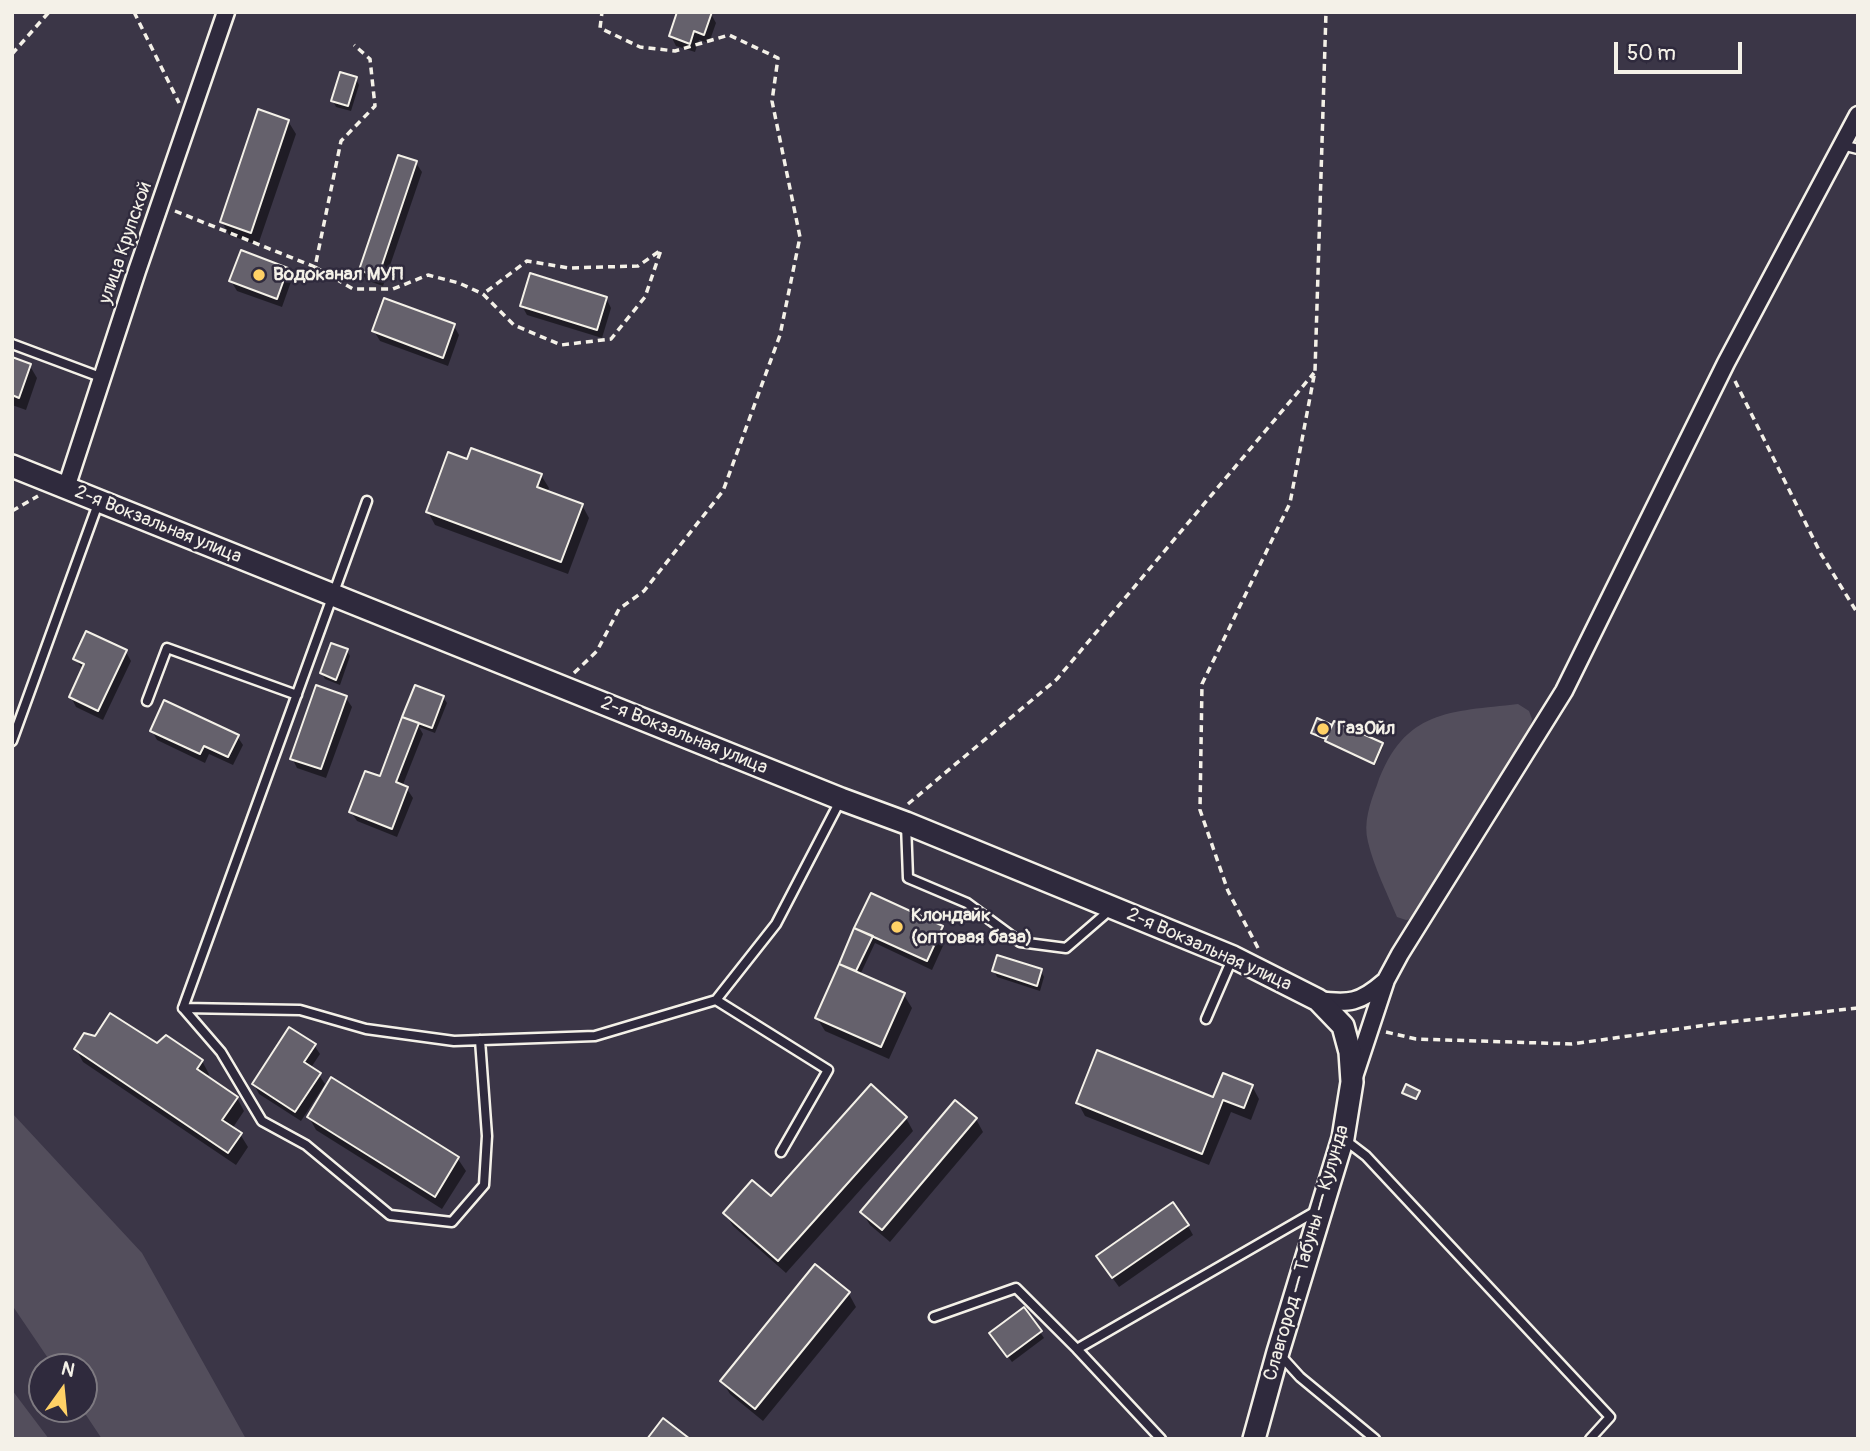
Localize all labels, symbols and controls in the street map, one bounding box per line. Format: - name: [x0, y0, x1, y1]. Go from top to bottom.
- scale bar: [1618, 28, 1746, 72]
- text: 50 m: [1627, 40, 1676, 67]
- street label: улица Крупской: [94, 179, 158, 307]
- place label: Водоканал МУП: [273, 264, 403, 286]
- marker: Водоканал МУП: [251, 267, 267, 283]
- street label: 2-я Вокзальная улица: [71, 481, 245, 569]
- street label: 2-я Вокзальная улица: [597, 692, 771, 780]
- place label: ГазОйл: [1337, 718, 1395, 740]
- marker: ГазОйл: [1315, 721, 1331, 737]
- street label: 2-я Вокзальная улица: [1123, 903, 1295, 997]
- place label: Клондайк (оптовая база): [911, 905, 1032, 949]
- marker: Клондайк (оптовая база): [889, 919, 905, 935]
- street label: Славгород — Табуны — Кулунда: [1260, 1122, 1354, 1384]
- north arrow: [28, 1353, 98, 1423]
- text: N: [59, 1356, 77, 1383]

